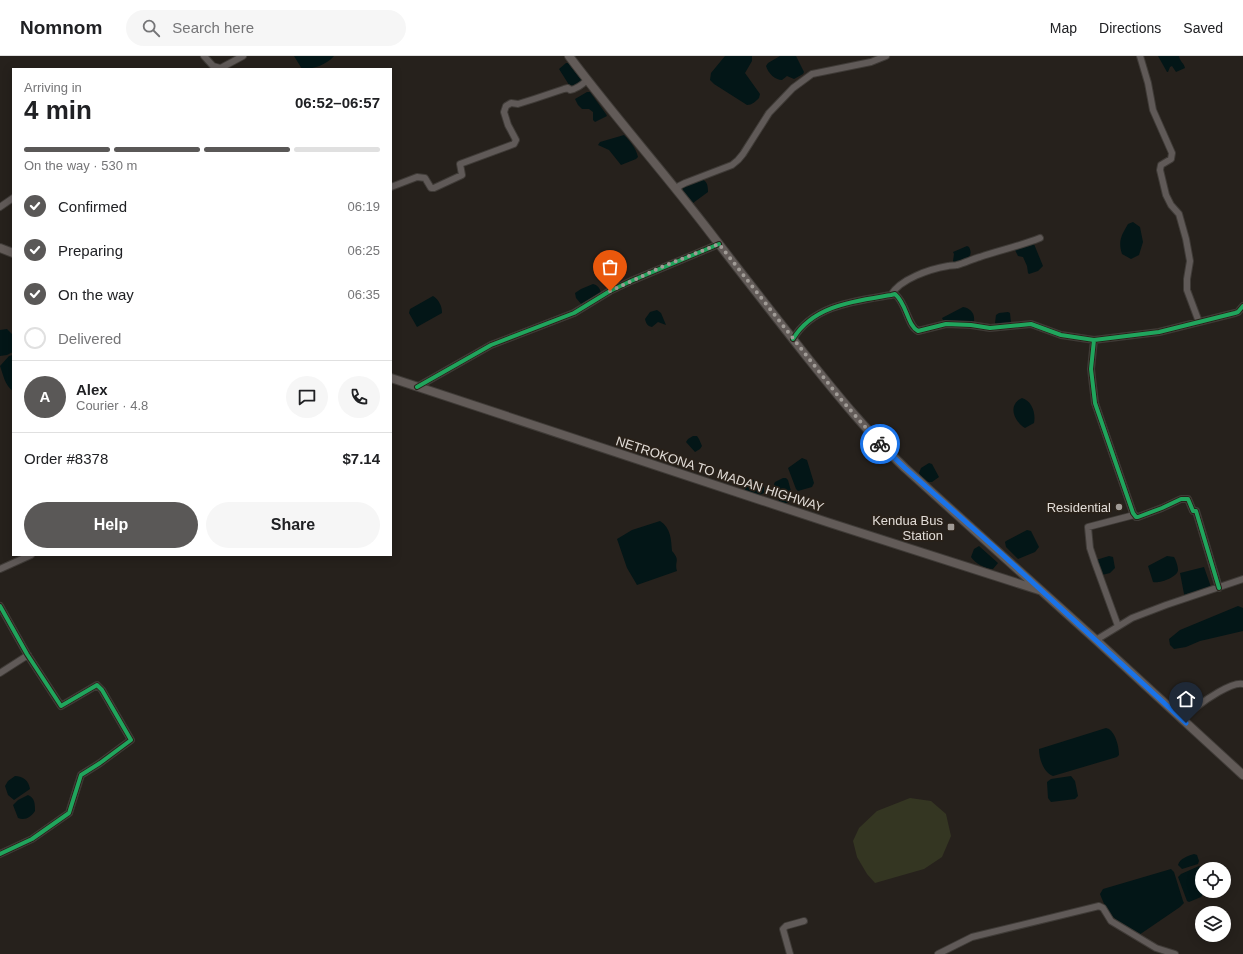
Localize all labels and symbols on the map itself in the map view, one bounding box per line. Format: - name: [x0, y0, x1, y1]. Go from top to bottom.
- pin: [593, 250, 627, 291]
- courier: [860, 424, 900, 464]
- street label: NETROKONA TO MADAN HIGHWAY: [614, 433, 826, 515]
- place label: Residential: [1047, 500, 1111, 515]
- marker: Residential: [1114, 502, 1124, 512]
- place label: Kendua Bus Station: [872, 513, 943, 543]
- marker: Kendua Bus Station: [946, 522, 956, 532]
- pin: [1169, 682, 1203, 723]

